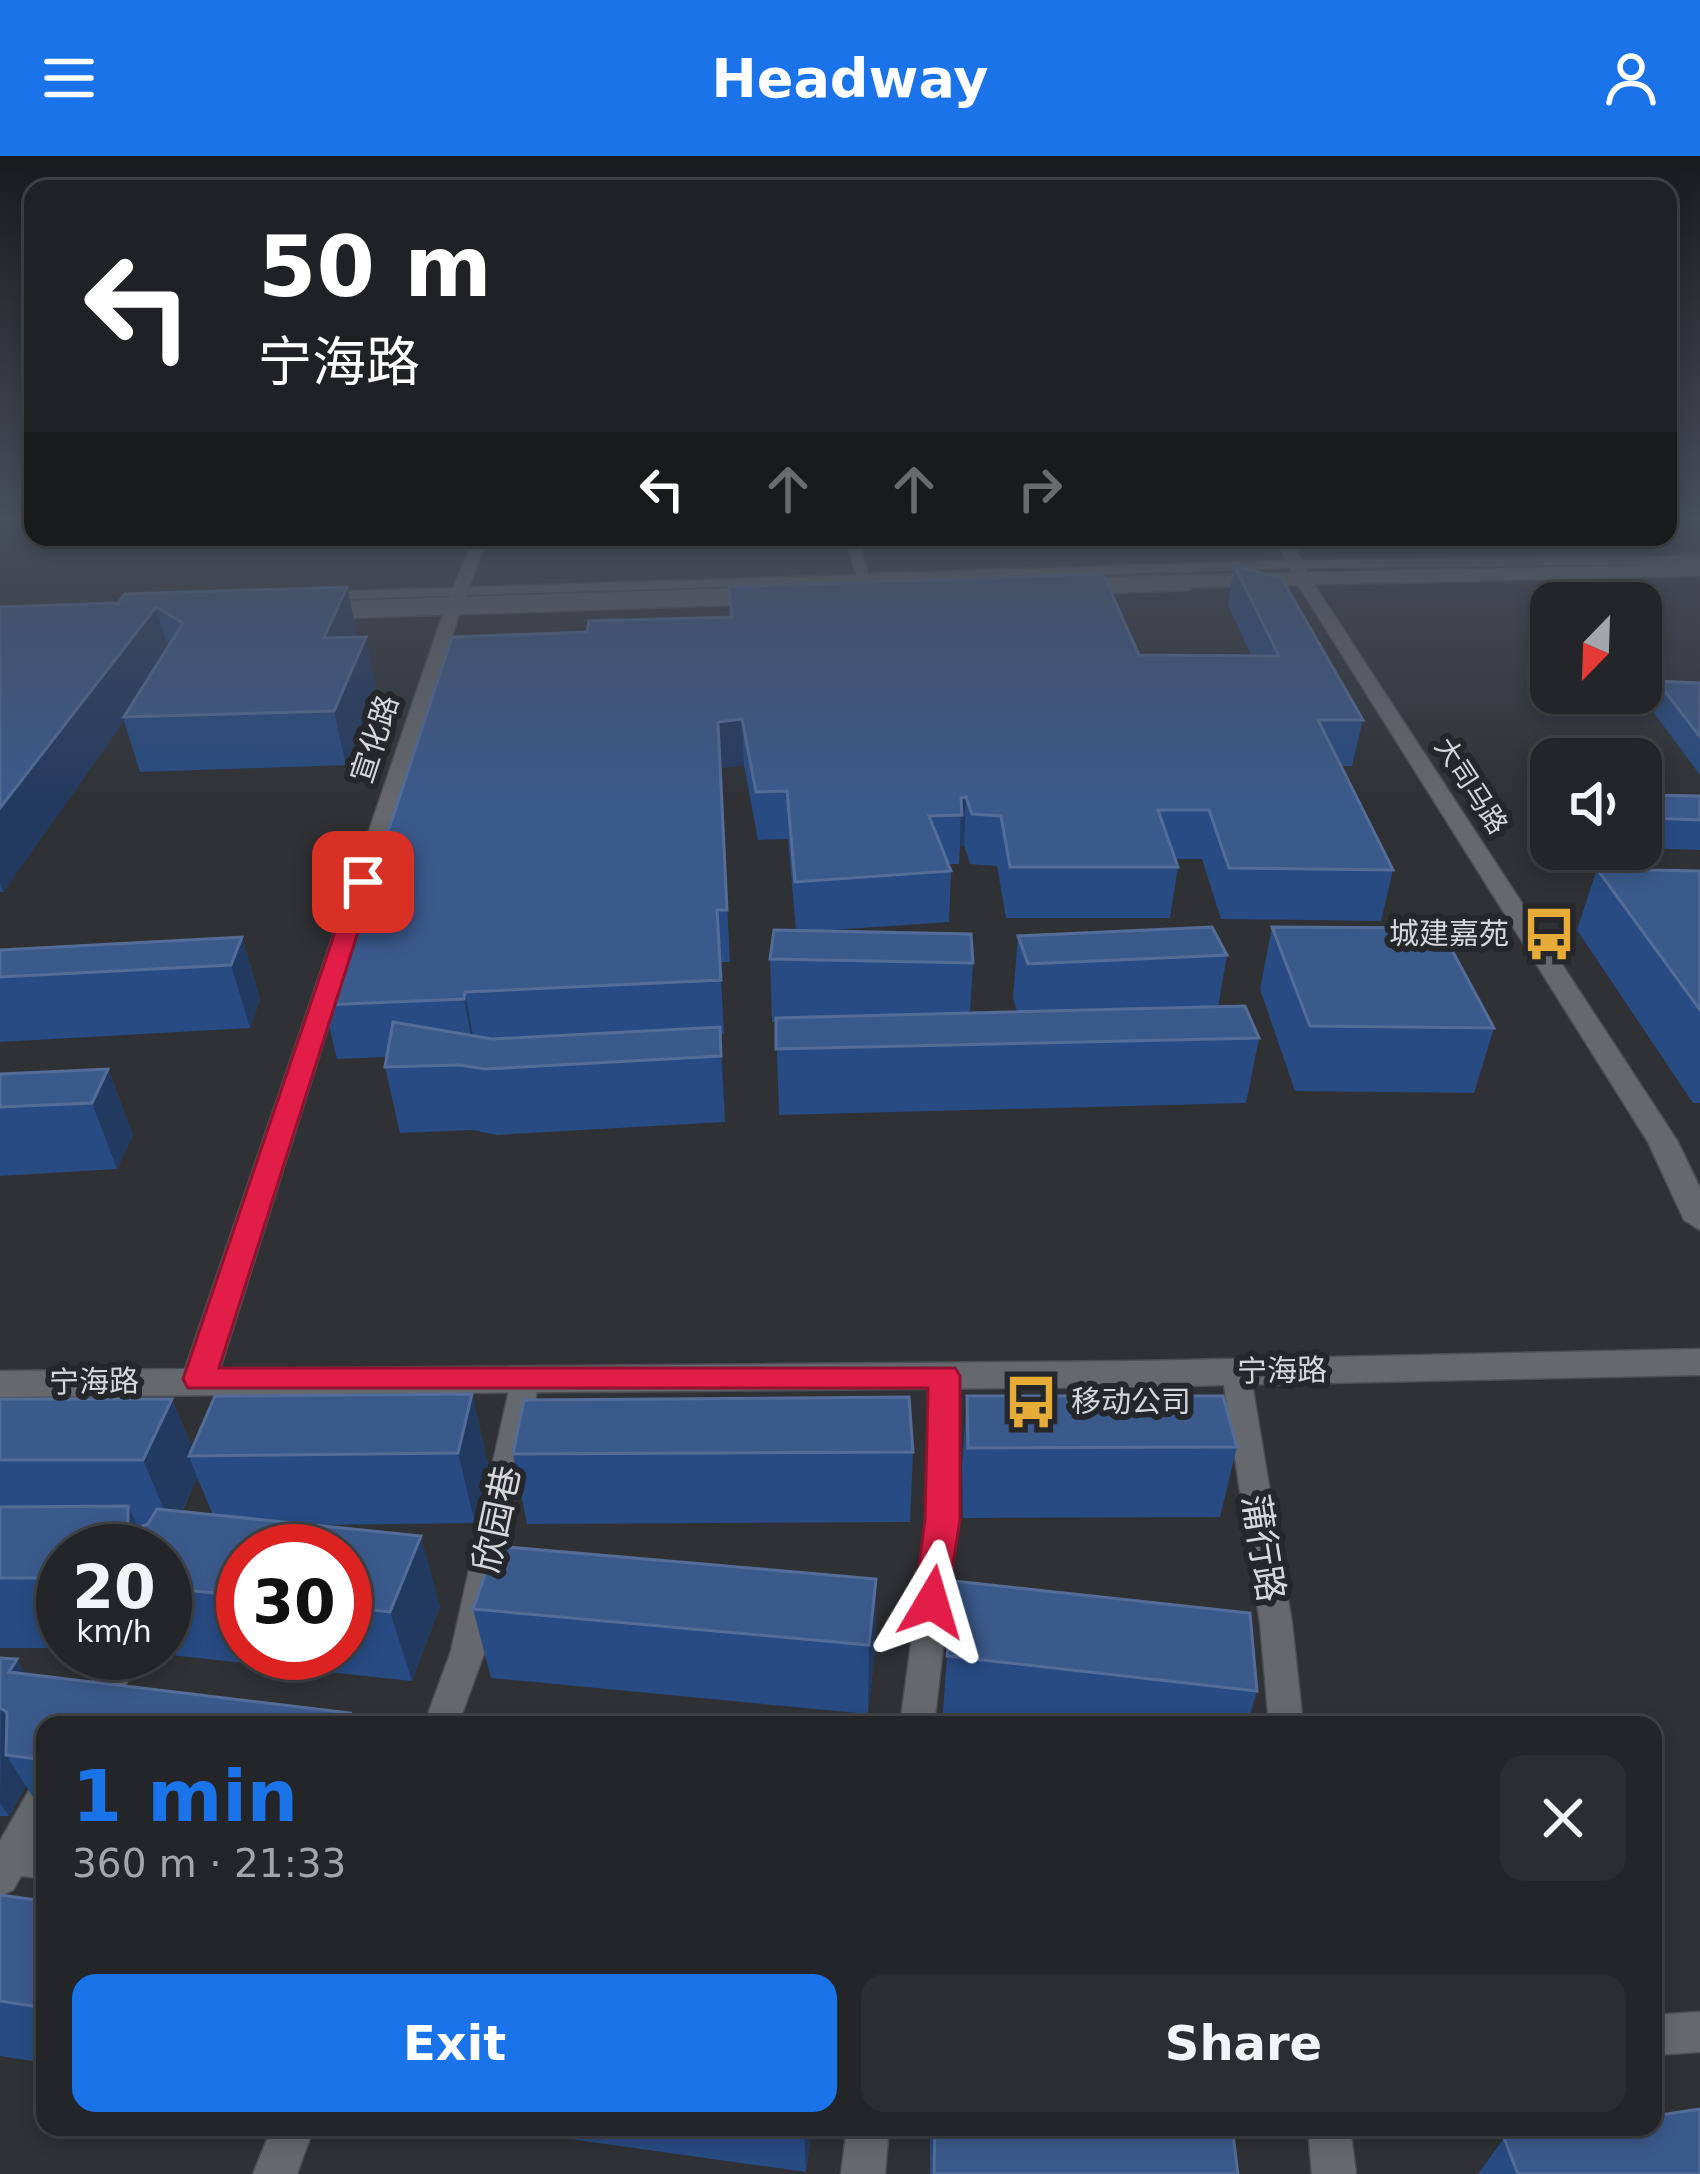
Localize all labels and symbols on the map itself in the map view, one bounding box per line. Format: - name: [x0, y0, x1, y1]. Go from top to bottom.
- north arrow: [1530, 582, 1662, 714]
- street label: 宣化路: [344, 691, 405, 787]
- street label: 大司马路: [1429, 732, 1514, 839]
- pin: [312, 831, 414, 933]
- bus stop icon: 城建嘉苑: [1520, 905, 1578, 963]
- place label: 城建嘉苑: [1389, 916, 1509, 951]
- street label: 宁海路: [1237, 1352, 1327, 1389]
- street label: 宁海路: [49, 1363, 139, 1400]
- bus stop icon: 移动公司: [1002, 1373, 1060, 1431]
- place label: 移动公司: [1071, 1384, 1191, 1419]
- street label: 欣园巷: [465, 1462, 528, 1576]
- street label: 蒲行路: [1235, 1492, 1292, 1605]
- speed limit sign: 30: [216, 1524, 372, 1680]
- position arrow: [869, 1539, 995, 1665]

